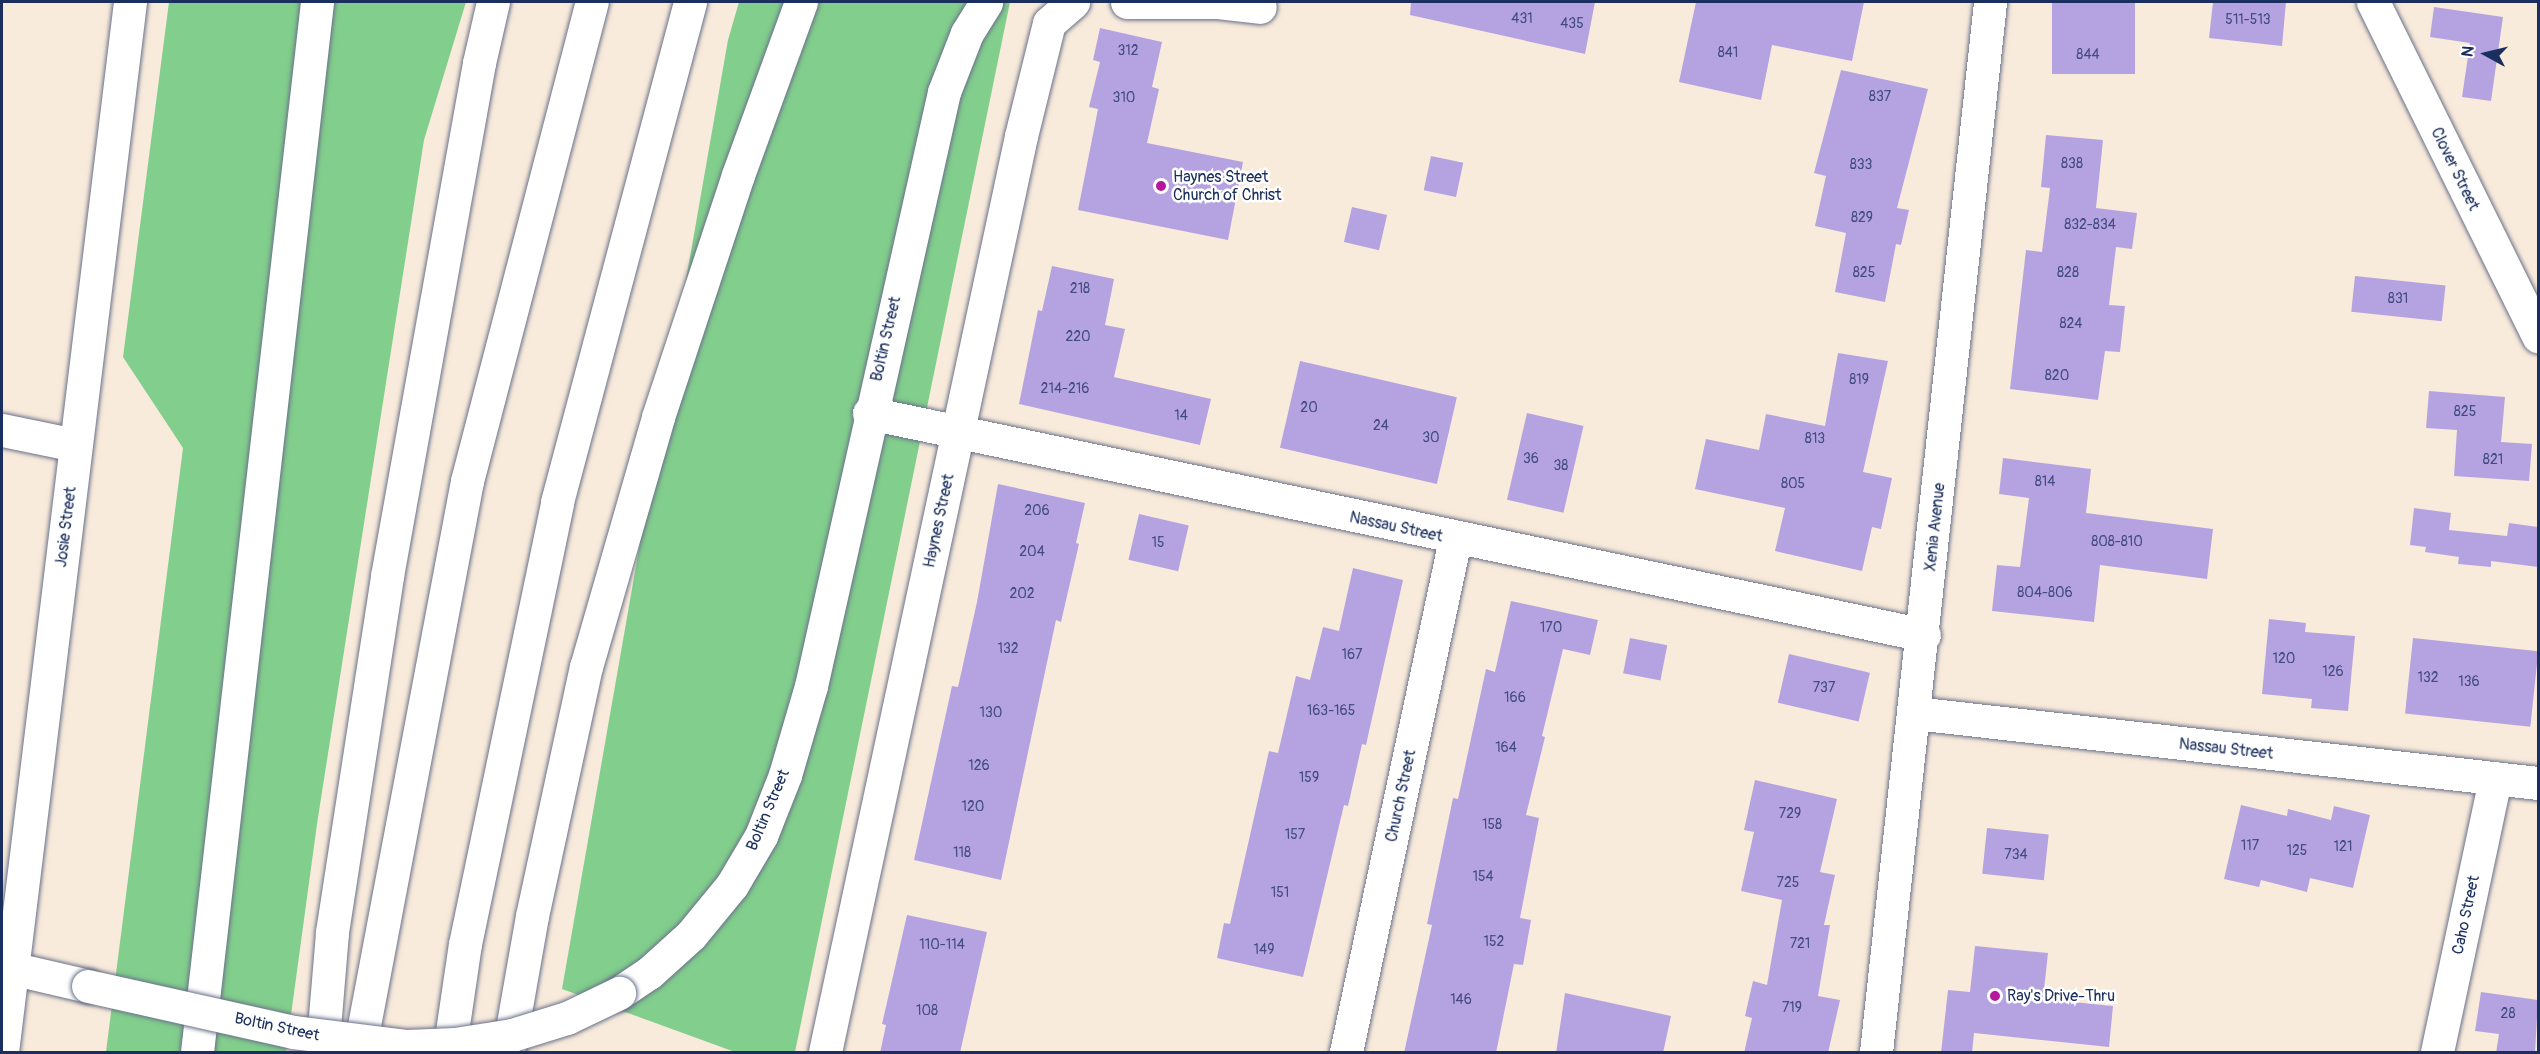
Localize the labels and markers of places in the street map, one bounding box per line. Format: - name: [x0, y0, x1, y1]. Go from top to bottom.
- place label: Haynes Street Church of Christ: [1173, 167, 1281, 205]
- marker: Haynes Street Church of Christ: [1154, 179, 1168, 193]
- place label: Ray's Drive-Thru: [2007, 986, 2115, 1006]
- marker: Ray's Drive-Thru: [1988, 989, 2002, 1003]

